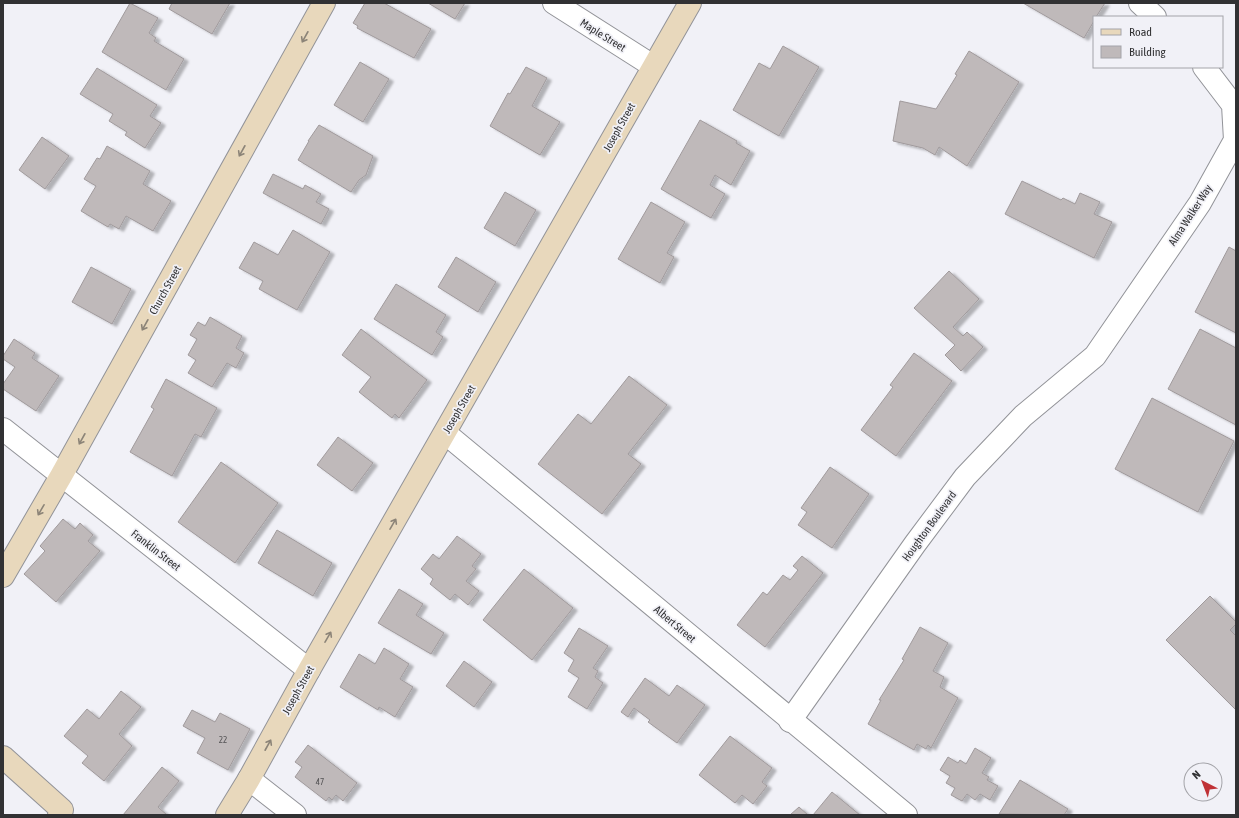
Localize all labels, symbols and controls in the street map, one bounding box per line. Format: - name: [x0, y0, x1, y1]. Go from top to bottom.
- street label: Maple Street: [578, 16, 628, 54]
- legend: [1093, 16, 1223, 68]
- text: Road: [1129, 25, 1152, 39]
- one-way arrow: [301, 31, 309, 43]
- text: Building: [1129, 45, 1167, 59]
- street label: Joseph Street: [601, 101, 637, 153]
- one-way arrow: [238, 145, 245, 157]
- street label: Alma Walker Way: [1166, 182, 1214, 248]
- street label: Church Street: [147, 264, 183, 316]
- one-way arrow: [140, 319, 148, 331]
- street label: Joseph Street: [440, 383, 478, 435]
- one-way arrow: [77, 433, 85, 445]
- street label: Houghton Boulevard: [900, 489, 958, 563]
- one-way arrow: [37, 504, 45, 516]
- one-way arrow: [389, 518, 397, 530]
- street label: Franklin Street: [129, 527, 183, 573]
- street label: Albert Street: [652, 603, 698, 645]
- one-way arrow: [325, 631, 333, 643]
- street label: Joseph Street: [280, 664, 316, 716]
- house number: 22: [219, 735, 227, 745]
- one-way arrow: [264, 739, 272, 751]
- north arrow: [1183, 762, 1223, 802]
- text: N: [1190, 768, 1203, 781]
- house number: 47: [316, 777, 324, 787]

